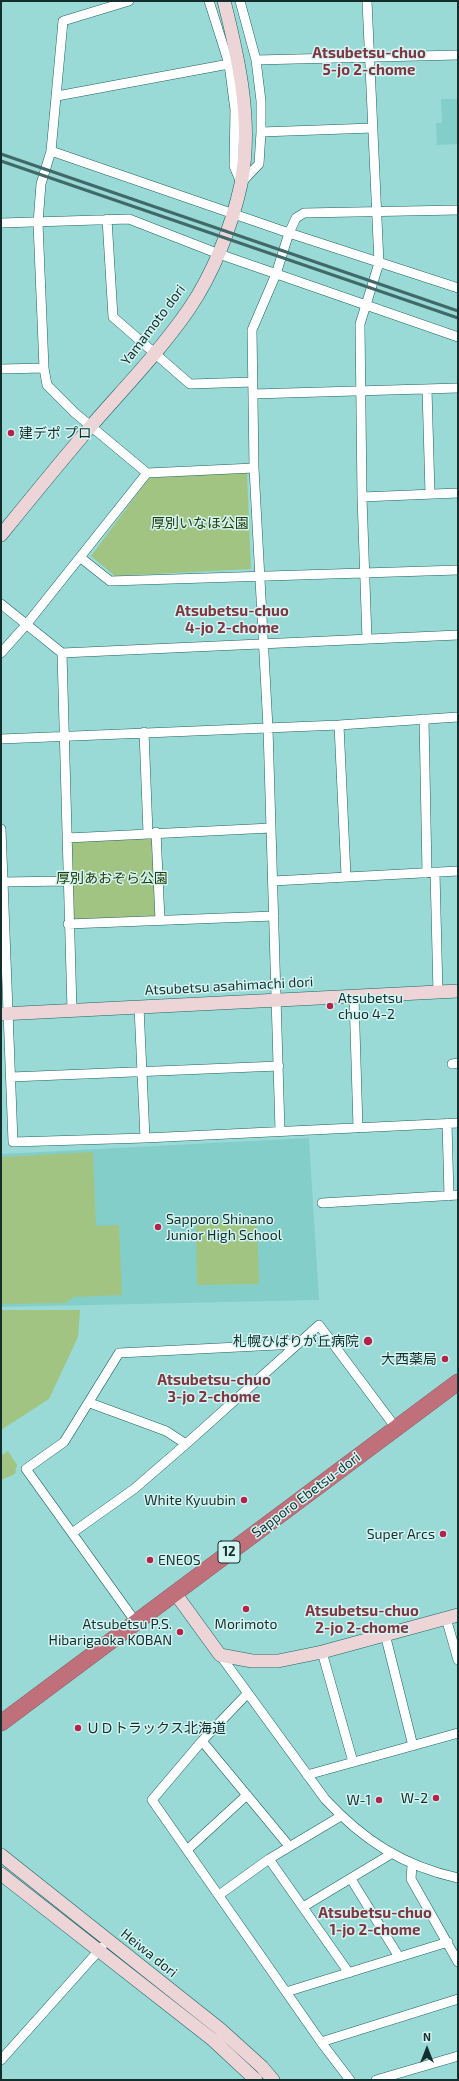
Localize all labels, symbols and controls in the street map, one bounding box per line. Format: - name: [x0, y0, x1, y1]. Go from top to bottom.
- district label: Atsubetsu-chuo 5-jo 2-chome: [312, 44, 426, 79]
- street label: Yamamoto dori: [117, 281, 189, 369]
- place label: 建デポ プロ: [19, 425, 92, 441]
- marker: 建デポ プロ: [6, 428, 16, 438]
- park label: 厚別いなほ公園: [151, 515, 249, 531]
- district label: Atsubetsu-chuo 4-jo 2-chome: [175, 602, 289, 637]
- park label: 厚別あおぞら公園: [56, 870, 168, 886]
- street label: Atsubetsu asahimachi dori: [144, 973, 314, 999]
- place label: Atsubetsu chuo 4-2: [338, 990, 403, 1022]
- marker: Atsubetsu chuo 4-2: [325, 1001, 335, 1011]
- place label: Sapporo Shinano Junior High School: [166, 1211, 282, 1244]
- marker: Sapporo Shinano Junior High School: [153, 1222, 163, 1232]
- place label: 札幌ひばりが丘病院: [233, 1333, 359, 1349]
- marker: 札幌ひばりが丘病院: [362, 1335, 374, 1347]
- place label: 大西薬局: [381, 1351, 437, 1367]
- marker: 大西薬局: [440, 1354, 450, 1364]
- district label: Atsubetsu-chuo 3-jo 2-chome: [157, 1371, 271, 1406]
- street label: Sapporo Ebetsu-dori: [248, 1449, 364, 1541]
- place label: White Kyuubin: [144, 1492, 236, 1508]
- marker: White Kyuubin: [239, 1495, 249, 1505]
- place label: Super Arcs: [367, 1526, 435, 1542]
- marker: Super Arcs: [438, 1529, 448, 1539]
- road number: 12: [218, 1541, 240, 1563]
- place label: ENEOS: [158, 1552, 201, 1568]
- marker: ENEOS: [145, 1555, 155, 1565]
- district label: Atsubetsu-chuo 2-jo 2-chome: [305, 1602, 419, 1637]
- marker: Morimoto: [241, 1604, 251, 1614]
- place label: Atsubetsu P.S. Hibarigaoka KOBAN: [49, 1616, 172, 1648]
- place label: Morimoto: [215, 1616, 277, 1632]
- marker: Atsubetsu P.S. Hibarigaoka KOBAN: [175, 1627, 185, 1637]
- place label: ＵＤトラックス北海道: [86, 1720, 226, 1736]
- marker: ＵＤトラックス北海道: [73, 1723, 83, 1733]
- place label: W-2: [401, 1790, 428, 1806]
- place label: W-1: [346, 1792, 371, 1808]
- marker: W-2: [431, 1793, 441, 1803]
- marker: W-1: [374, 1795, 384, 1805]
- district label: Atsubetsu-chuo 1-jo 2-chome: [318, 1904, 432, 1939]
- street label: Heiwa dori: [117, 1925, 181, 1981]
- north arrow: [407, 2029, 447, 2069]
- text: N: [423, 2030, 431, 2043]

